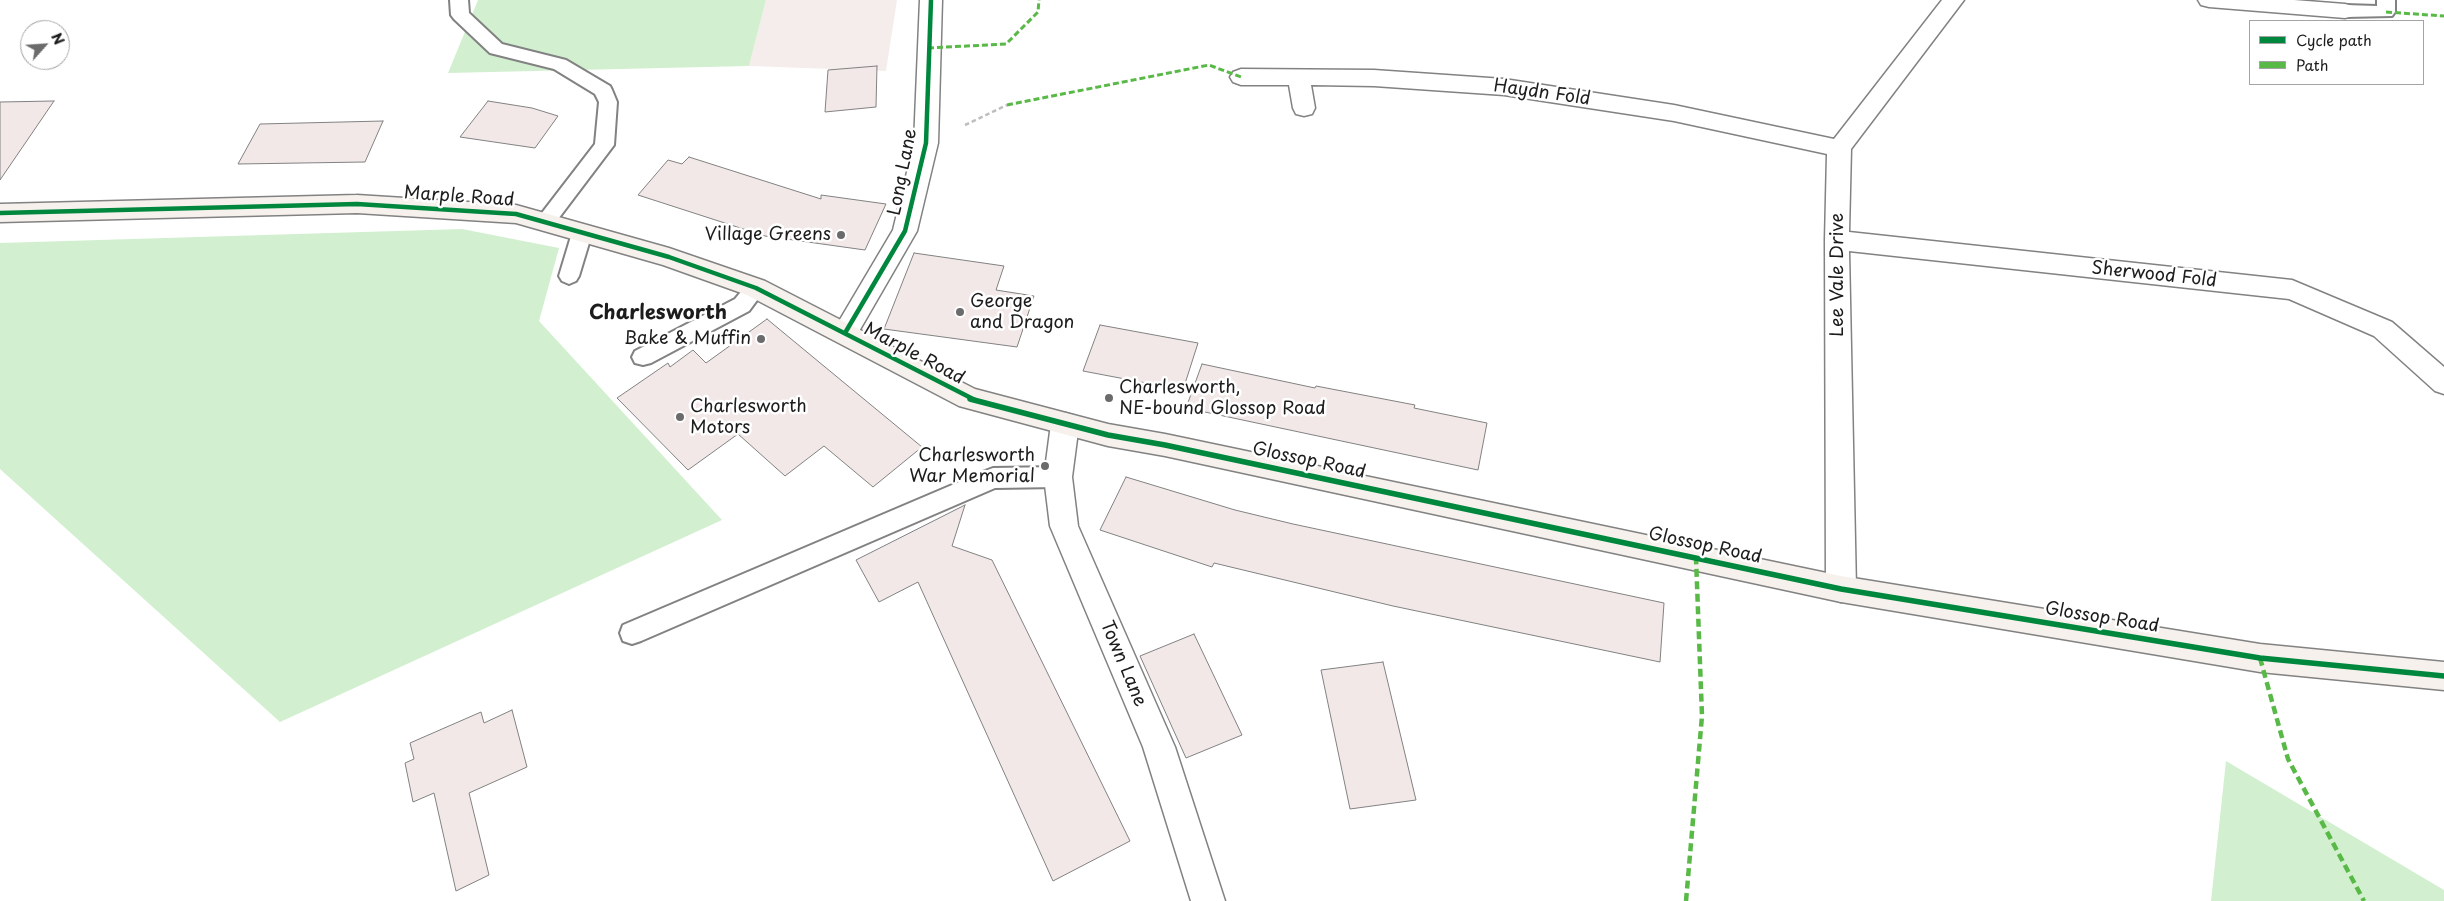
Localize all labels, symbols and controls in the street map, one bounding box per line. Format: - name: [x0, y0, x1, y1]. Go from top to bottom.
- north arrow: [20, 20, 70, 70]
- legend: [2249, 20, 2424, 85]
- text: Cycle path: [2296, 28, 2372, 51]
- text: N: [46, 29, 70, 48]
- text: Path: [2296, 53, 2328, 76]
- street label: Haydn Fold: [1492, 76, 1592, 110]
- street label: Long Lane: [884, 127, 922, 217]
- street label: Marple Road: [403, 182, 515, 212]
- street label: Lee Vale Drive: [1827, 213, 1849, 337]
- place label: Village Greens: [705, 224, 831, 246]
- marker: Village Greens: [835, 229, 847, 241]
- street label: Sherwood Fold: [2090, 258, 2218, 292]
- place label: George and Dragon: [970, 291, 1074, 334]
- district label: Charlesworth: [589, 301, 727, 325]
- marker: George and Dragon: [954, 306, 966, 318]
- street label: Marple Road: [860, 318, 968, 390]
- place label: Bake & Muffin: [624, 328, 751, 350]
- marker: Bake & Muffin: [755, 333, 767, 345]
- place label: Charlesworth, NE-bound Glossop Road: [1119, 377, 1326, 419]
- marker: Charlesworth, NE-bound Glossop Road: [1103, 392, 1115, 404]
- place label: Charlesworth Motors: [690, 396, 807, 438]
- marker: Charlesworth Motors: [674, 411, 686, 423]
- street label: Glossop Road: [1250, 438, 1368, 484]
- place label: Charlesworth War Memorial: [909, 445, 1035, 488]
- marker: Charlesworth War Memorial: [1039, 460, 1051, 472]
- street label: Glossop Road: [1646, 523, 1764, 569]
- street label: Glossop Road: [2043, 598, 2161, 638]
- street label: Town Lane: [1095, 618, 1151, 710]

